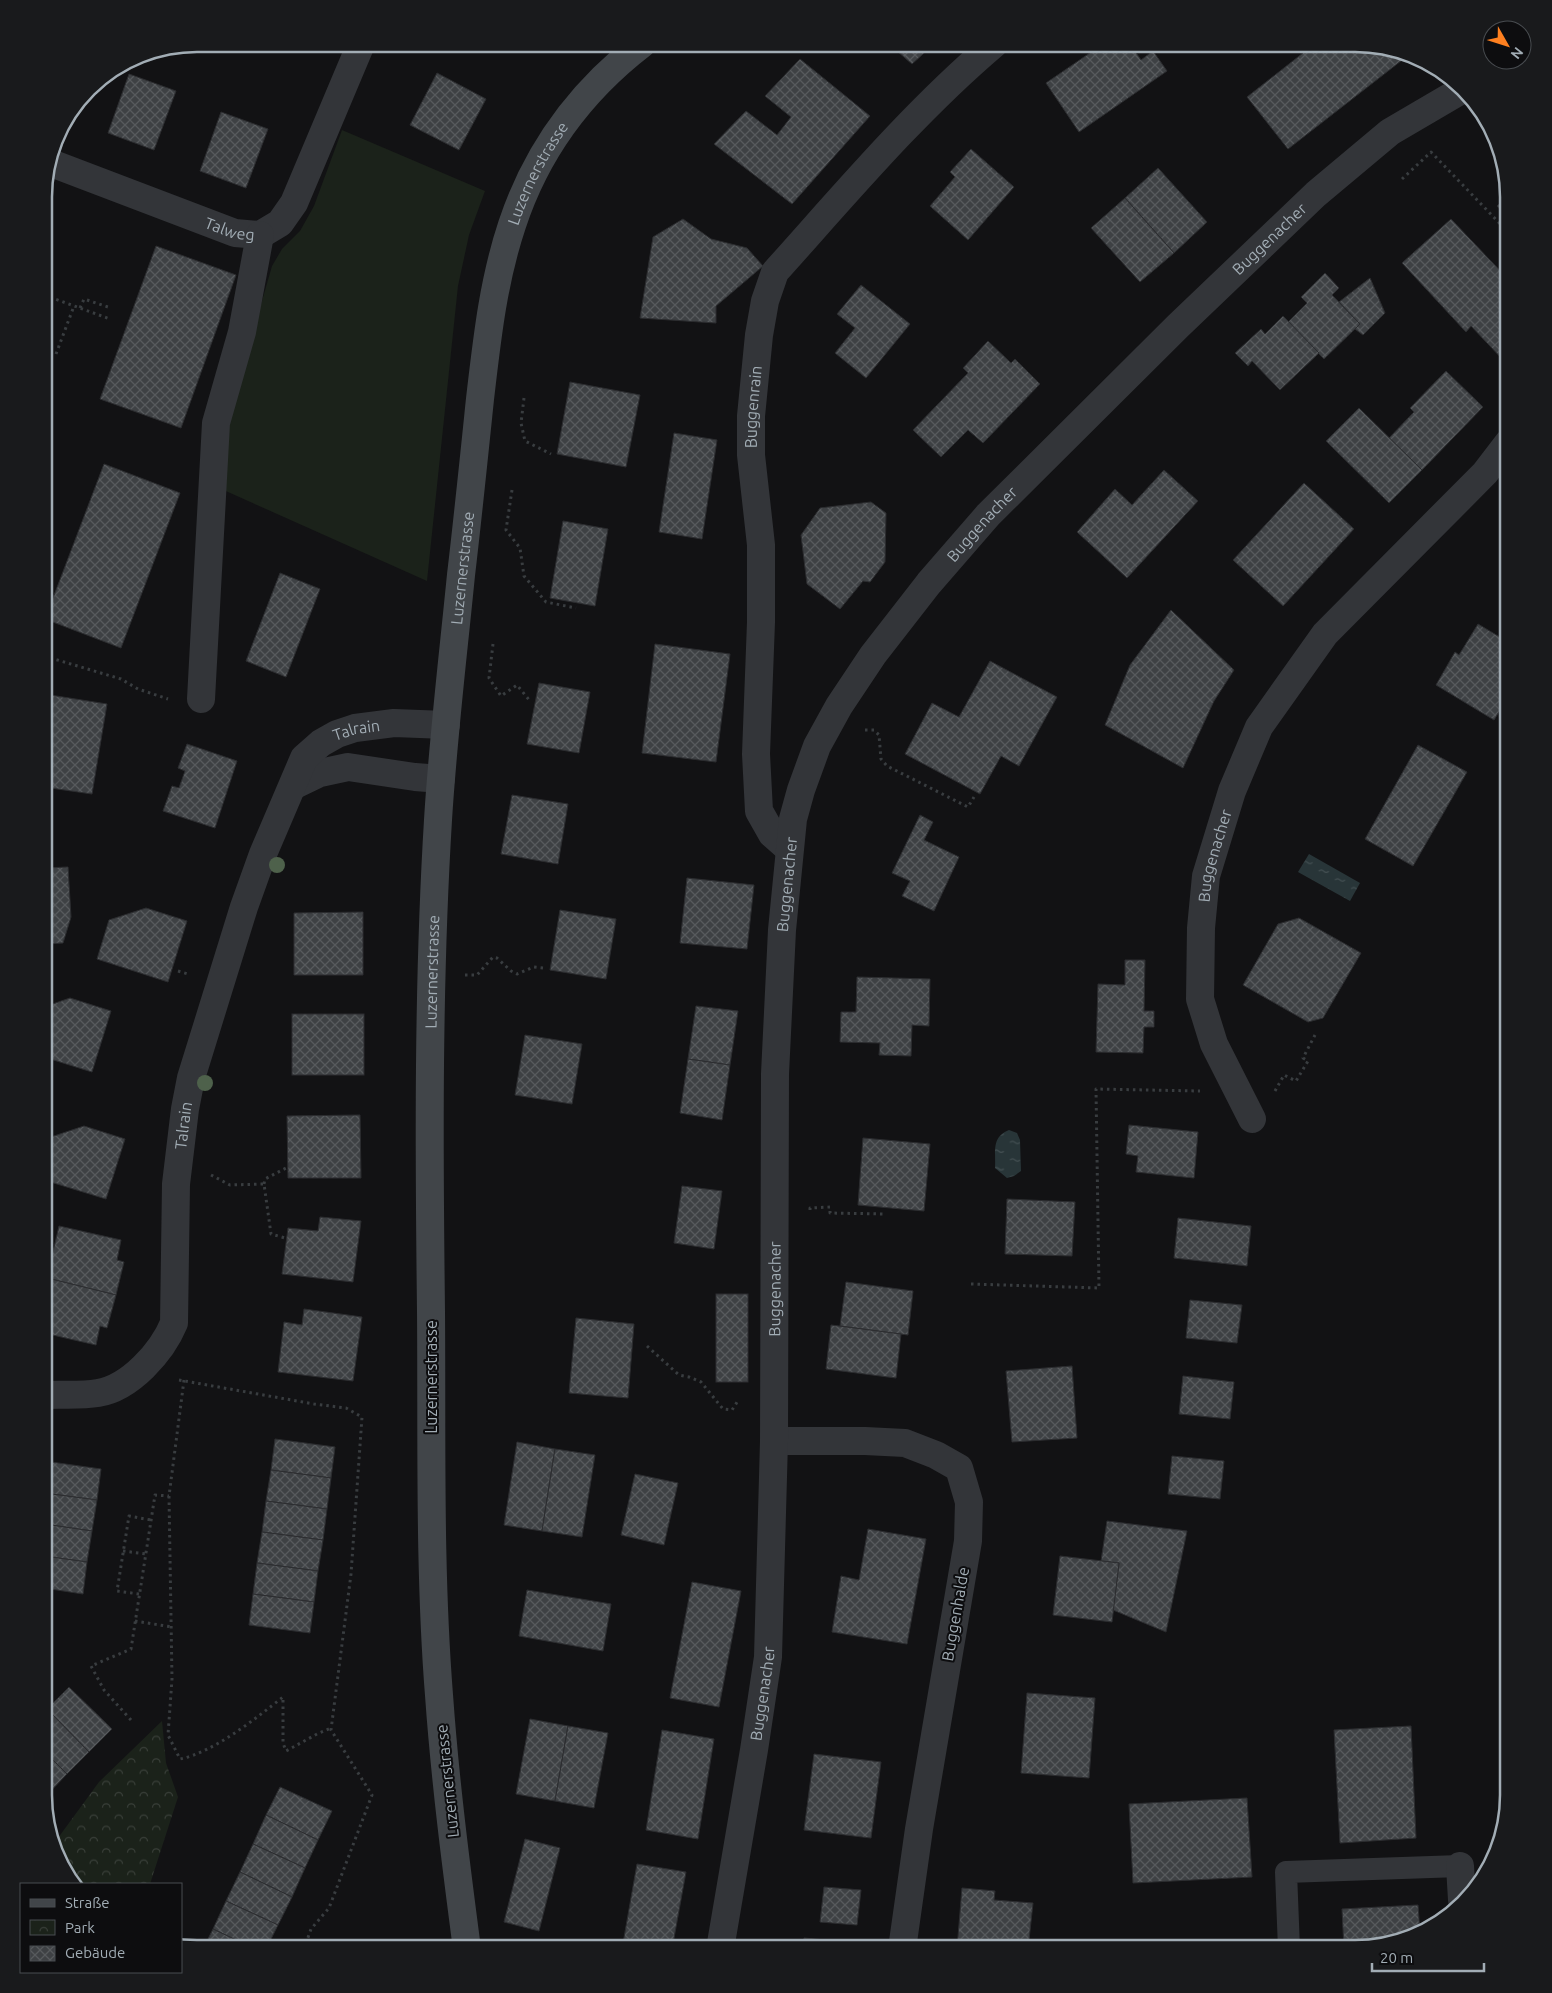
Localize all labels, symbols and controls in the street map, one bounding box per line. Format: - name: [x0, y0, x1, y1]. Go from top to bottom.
- north arrow: [1482, 20, 1532, 70]
- text: N: [1508, 44, 1527, 62]
- street label: Luzernerstrasse: [504, 118, 571, 227]
- street label: Buggenacher: [1228, 199, 1310, 278]
- street label: Talweg: [202, 213, 255, 244]
- street label: Buggenrain: [742, 365, 765, 448]
- street label: Buggenacher: [943, 483, 1021, 565]
- street label: Luzernerstrasse: [447, 510, 477, 625]
- street label: Talrain: [330, 716, 381, 744]
- street label: Buggenacher: [1195, 807, 1235, 903]
- street label: Buggenacher: [773, 836, 800, 933]
- street label: Luzernerstrasse: [421, 915, 442, 1029]
- street label: Talrain: [171, 1100, 195, 1150]
- street label: Buggenacher: [765, 1241, 784, 1337]
- street label: Luzernerstrasse: [422, 1320, 440, 1434]
- street label: Buggenhalde: [938, 1565, 972, 1663]
- street label: Buggenacher: [746, 1646, 777, 1742]
- street label: Luzernerstrasse: [432, 1724, 462, 1838]
- legend: [20, 1883, 182, 1973]
- text: Straße: [65, 1894, 109, 1911]
- text: Park: [65, 1919, 95, 1936]
- scale bar: [1372, 1940, 1484, 1972]
- text: Gebäude: [65, 1944, 125, 1961]
- text: 20 m: [1380, 1949, 1413, 1966]

